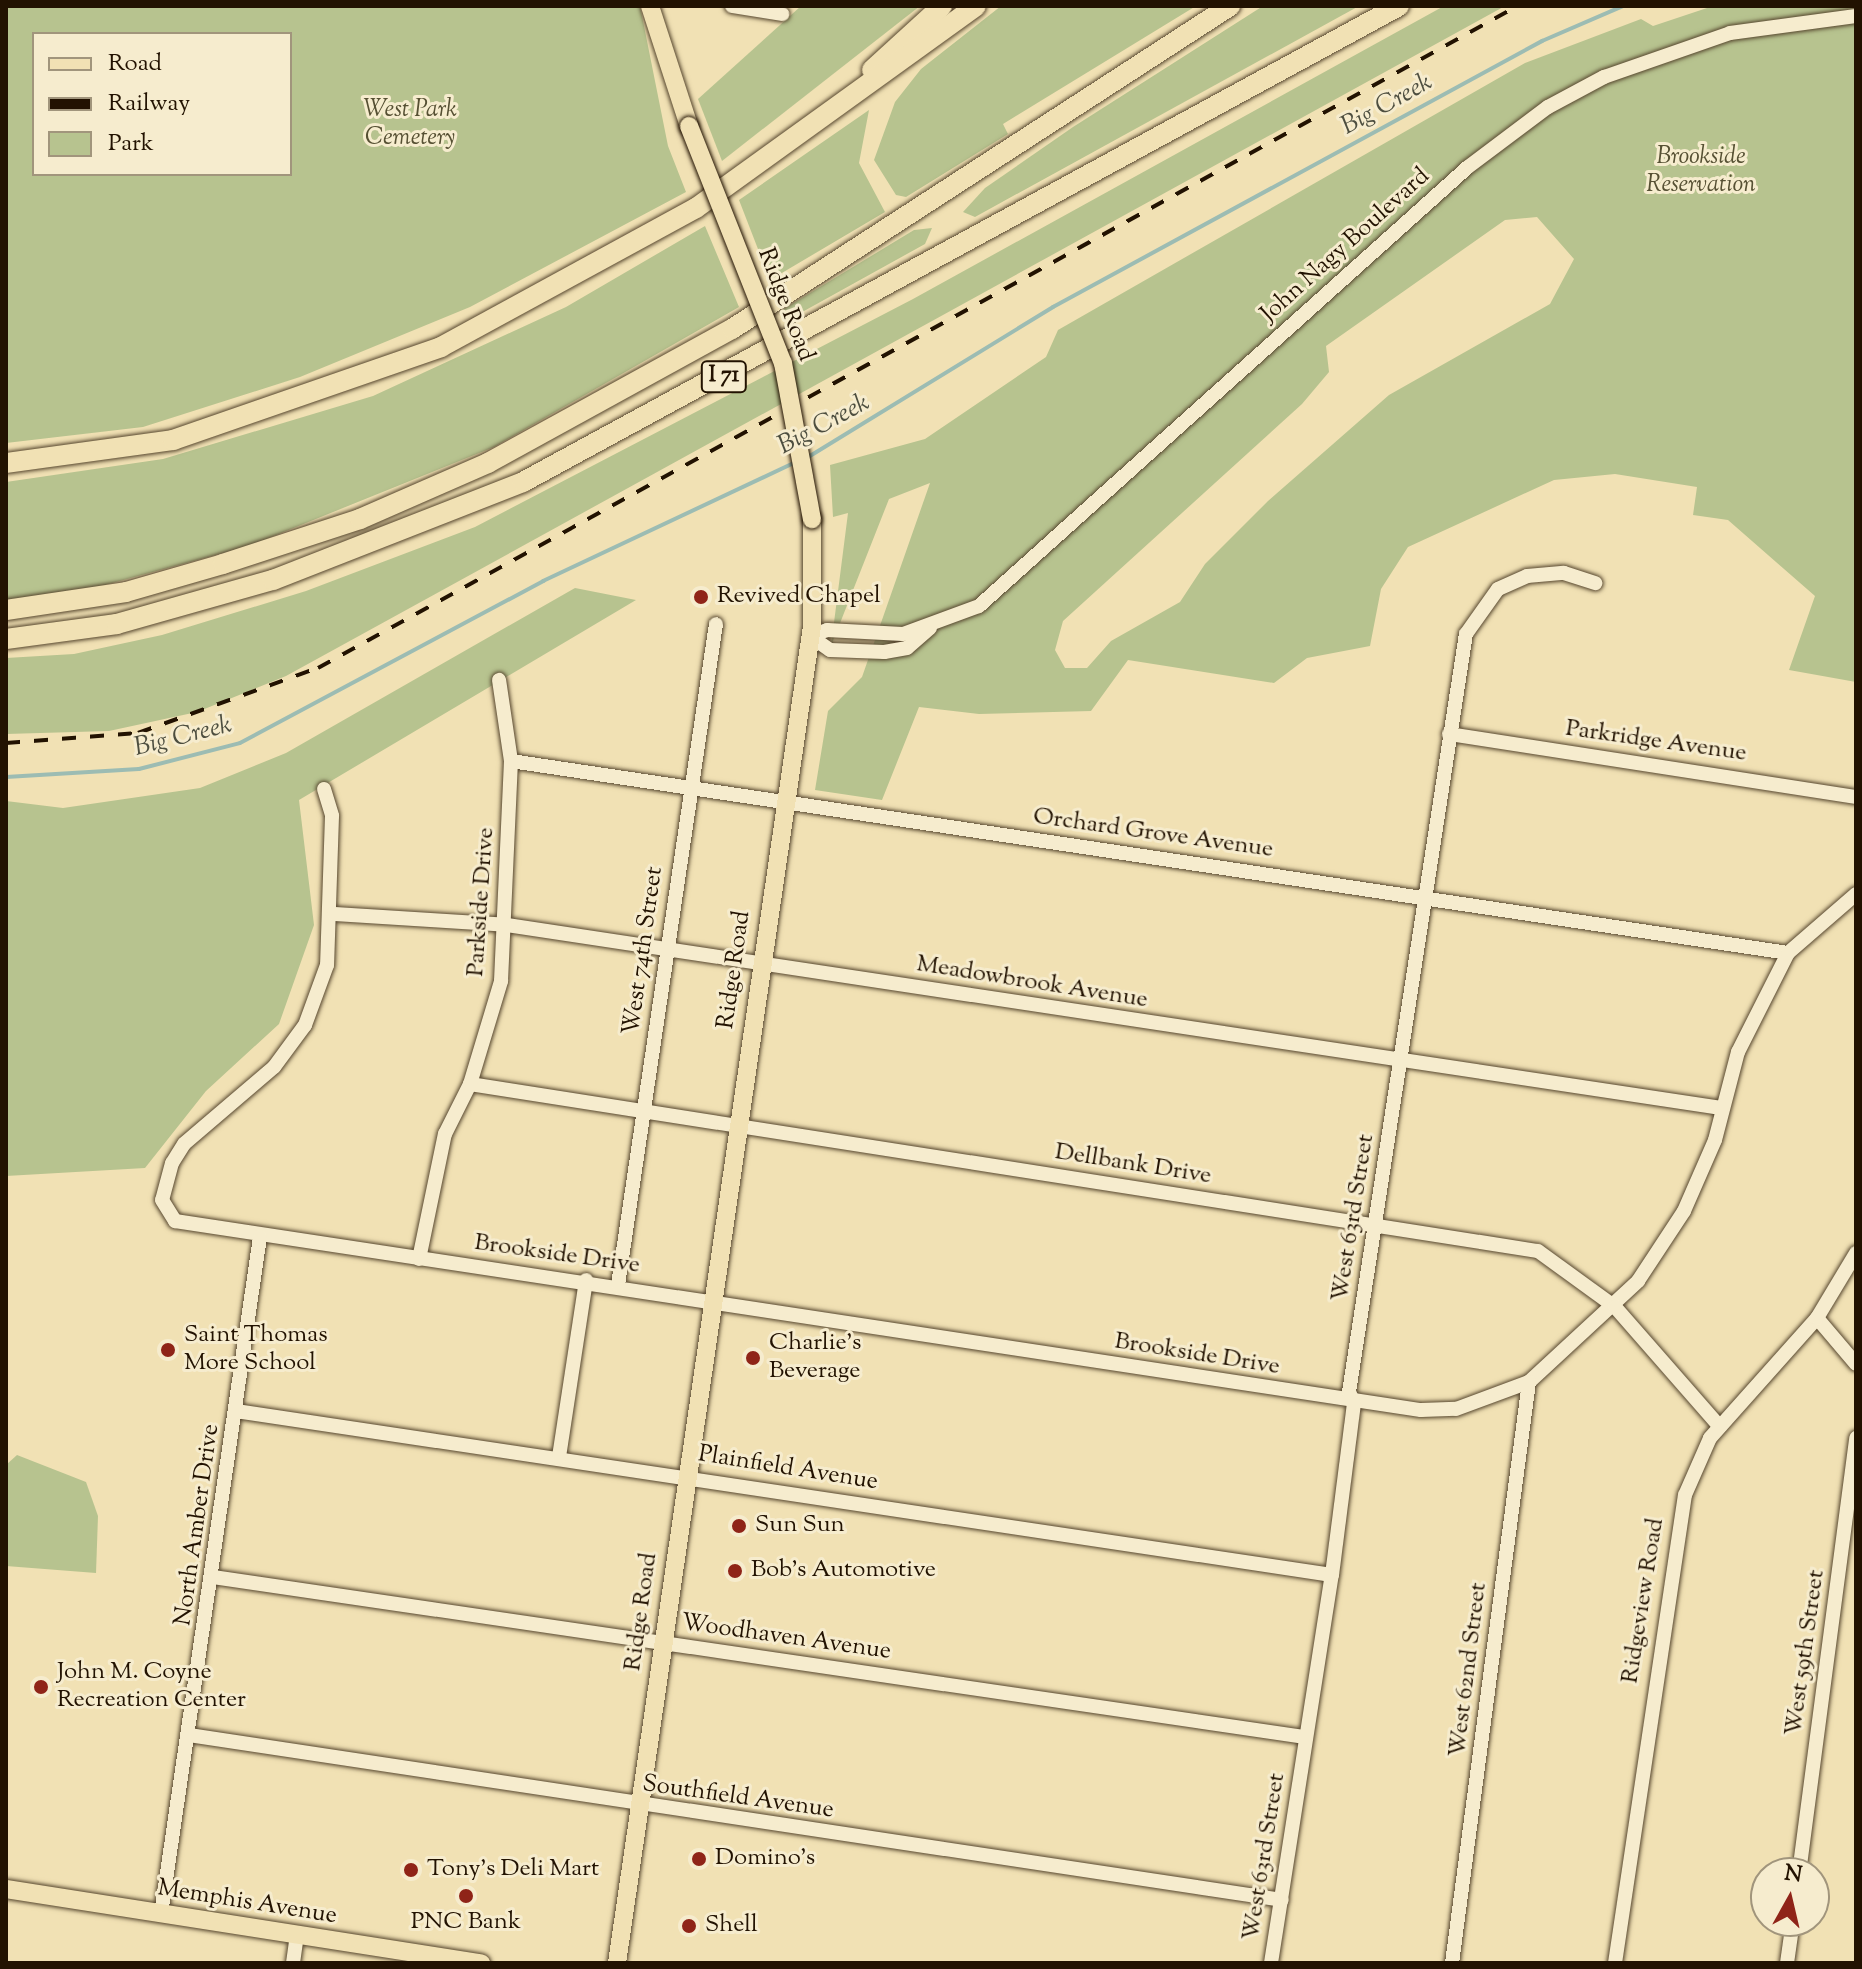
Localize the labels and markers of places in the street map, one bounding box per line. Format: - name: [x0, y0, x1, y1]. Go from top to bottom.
- place label: Revived Chapel: [717, 583, 881, 611]
- marker: Revived Chapel: [692, 588, 710, 606]
- place label: Saint Thomas More School: [184, 1322, 328, 1378]
- place label: Charlie's Beverage: [769, 1330, 861, 1386]
- marker: Saint Thomas More School: [159, 1341, 177, 1359]
- marker: Charlie's Beverage: [744, 1349, 762, 1367]
- place label: Sun Sun: [755, 1512, 845, 1540]
- marker: Sun Sun: [730, 1517, 748, 1535]
- place label: Bob's Automotive: [751, 1557, 936, 1585]
- marker: Bob's Automotive: [726, 1562, 744, 1580]
- place label: John M. Coyne Recreation Center: [57, 1659, 246, 1715]
- marker: John M. Coyne Recreation Center: [32, 1678, 50, 1696]
- place label: Domino's: [715, 1845, 815, 1873]
- marker: Domino's: [690, 1850, 708, 1868]
- place label: Tony's Deli Mart: [427, 1856, 599, 1884]
- marker: Tony's Deli Mart: [402, 1861, 420, 1879]
- marker: PNC Bank: [457, 1887, 475, 1905]
- place label: PNC Bank: [411, 1909, 521, 1937]
- place label: Shell: [705, 1912, 758, 1940]
- marker: Shell: [680, 1917, 698, 1935]

